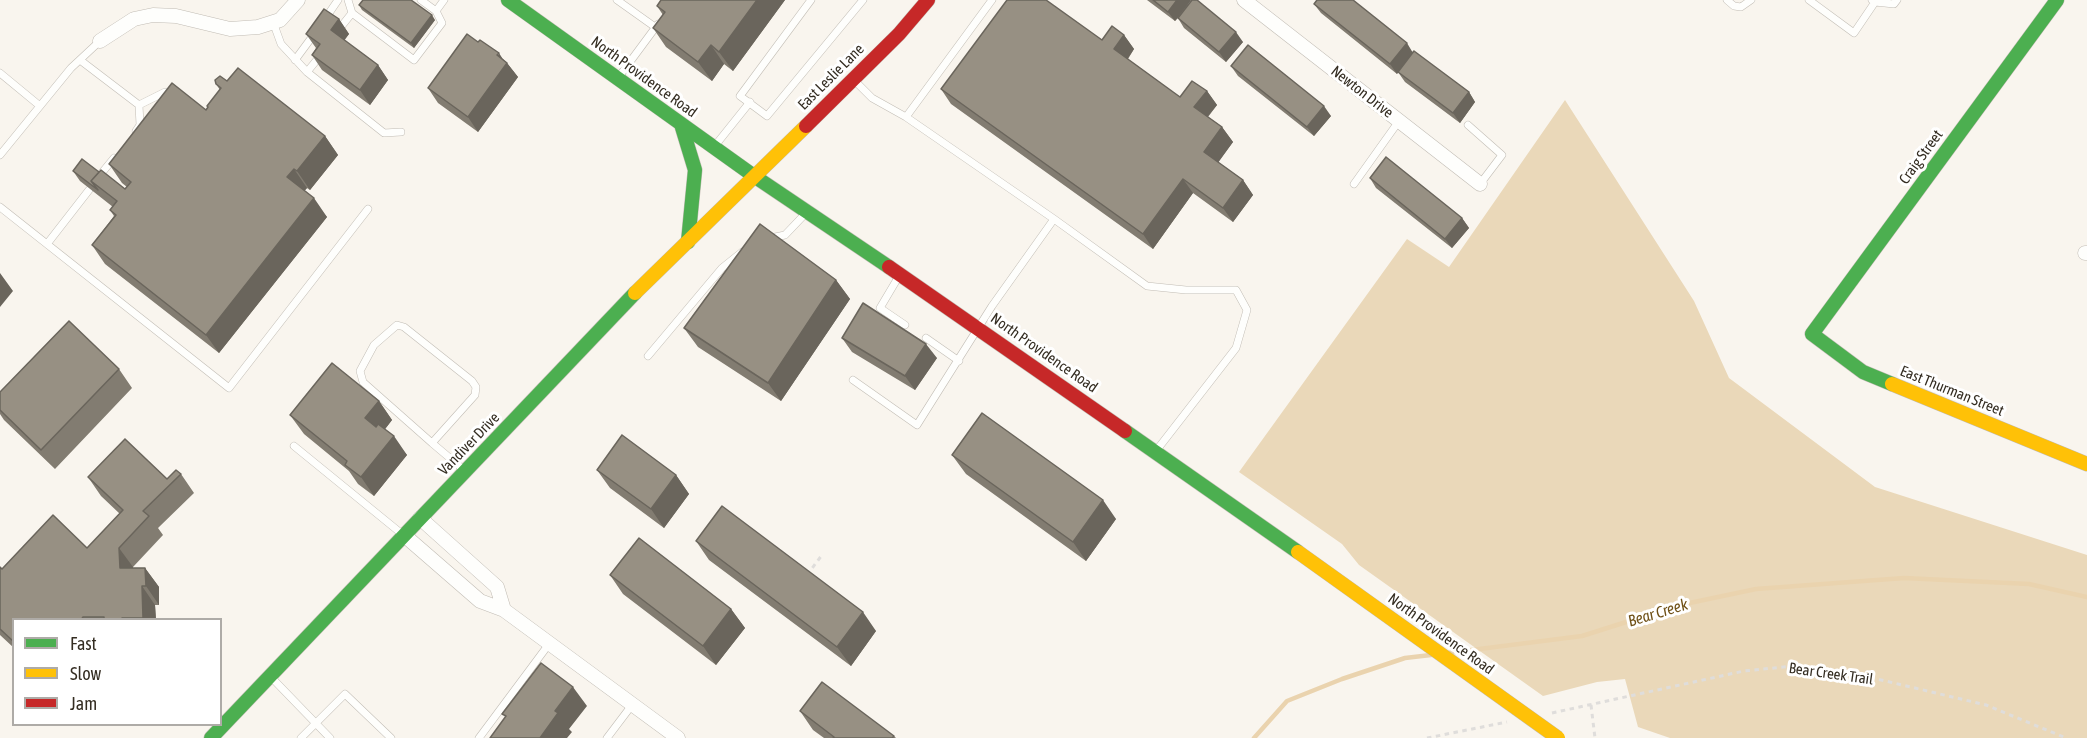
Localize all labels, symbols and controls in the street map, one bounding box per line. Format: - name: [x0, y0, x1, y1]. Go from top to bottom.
- street label: North Providence Road: [588, 33, 700, 121]
- street label: East Leslie Lane: [794, 40, 868, 114]
- street label: Newton Drive: [1327, 62, 1397, 122]
- street label: Craig Street: [1895, 126, 1947, 188]
- street label: North Providence Road: [987, 309, 1101, 397]
- street label: East Thurman Street: [1898, 362, 2006, 420]
- street label: Vandiver Drive: [435, 409, 503, 479]
- street label: North Providence Road: [1385, 590, 1497, 678]
- water label: Bear Creek: [1626, 595, 1690, 631]
- legend: [12, 618, 222, 726]
- text: Fast: [70, 633, 97, 654]
- street label: Bear Creek Trail: [1788, 659, 1874, 689]
- text: Slow: [70, 663, 101, 684]
- text: Jam: [70, 693, 97, 714]

